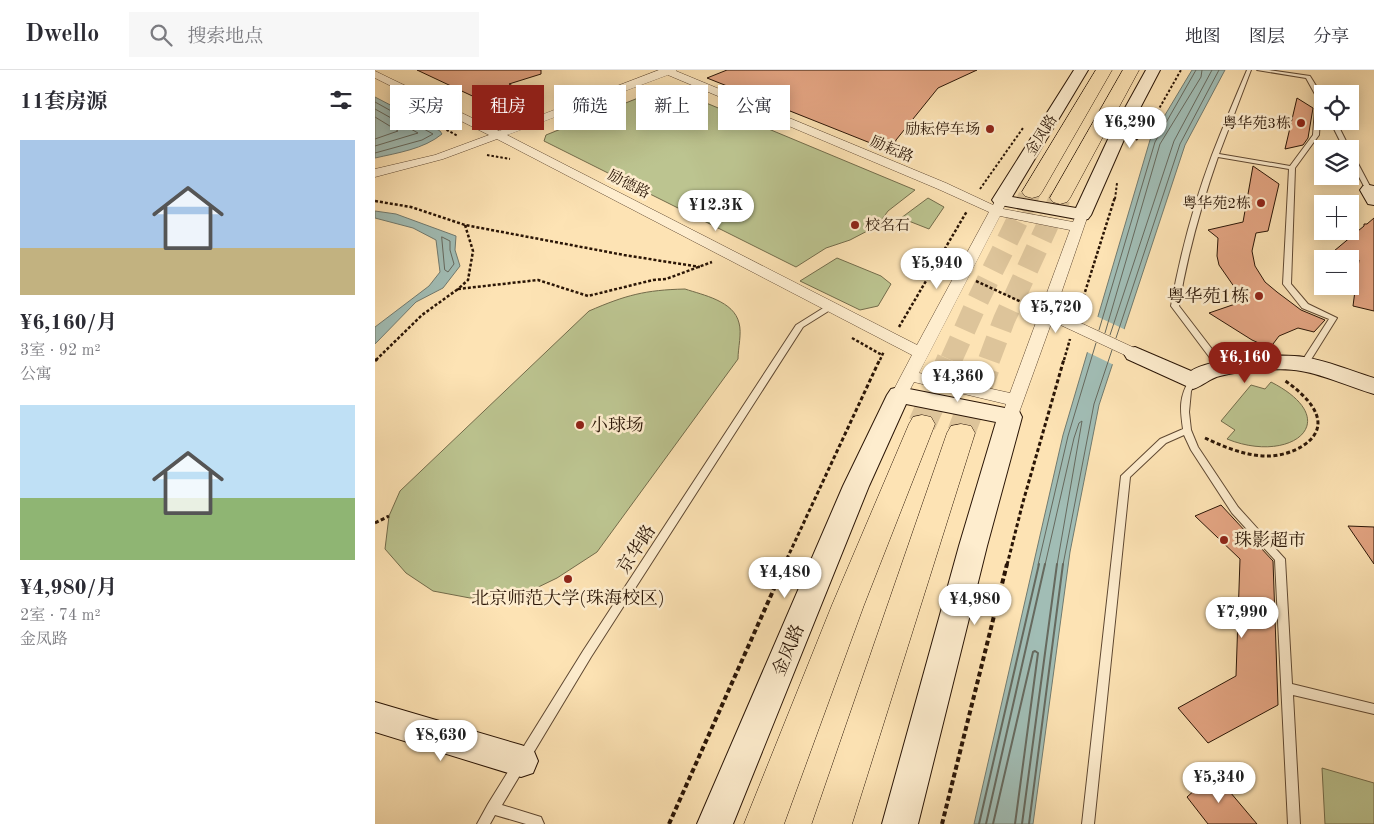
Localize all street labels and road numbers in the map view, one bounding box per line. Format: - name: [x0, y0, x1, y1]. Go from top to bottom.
- street label: 金凤路: [1022, 112, 1061, 159]
- street label: 励耘路: [868, 133, 916, 166]
- street label: 励德路: [605, 167, 653, 202]
- street label: 京华路: [613, 521, 659, 577]
- street label: 金凤路: [768, 621, 808, 679]

